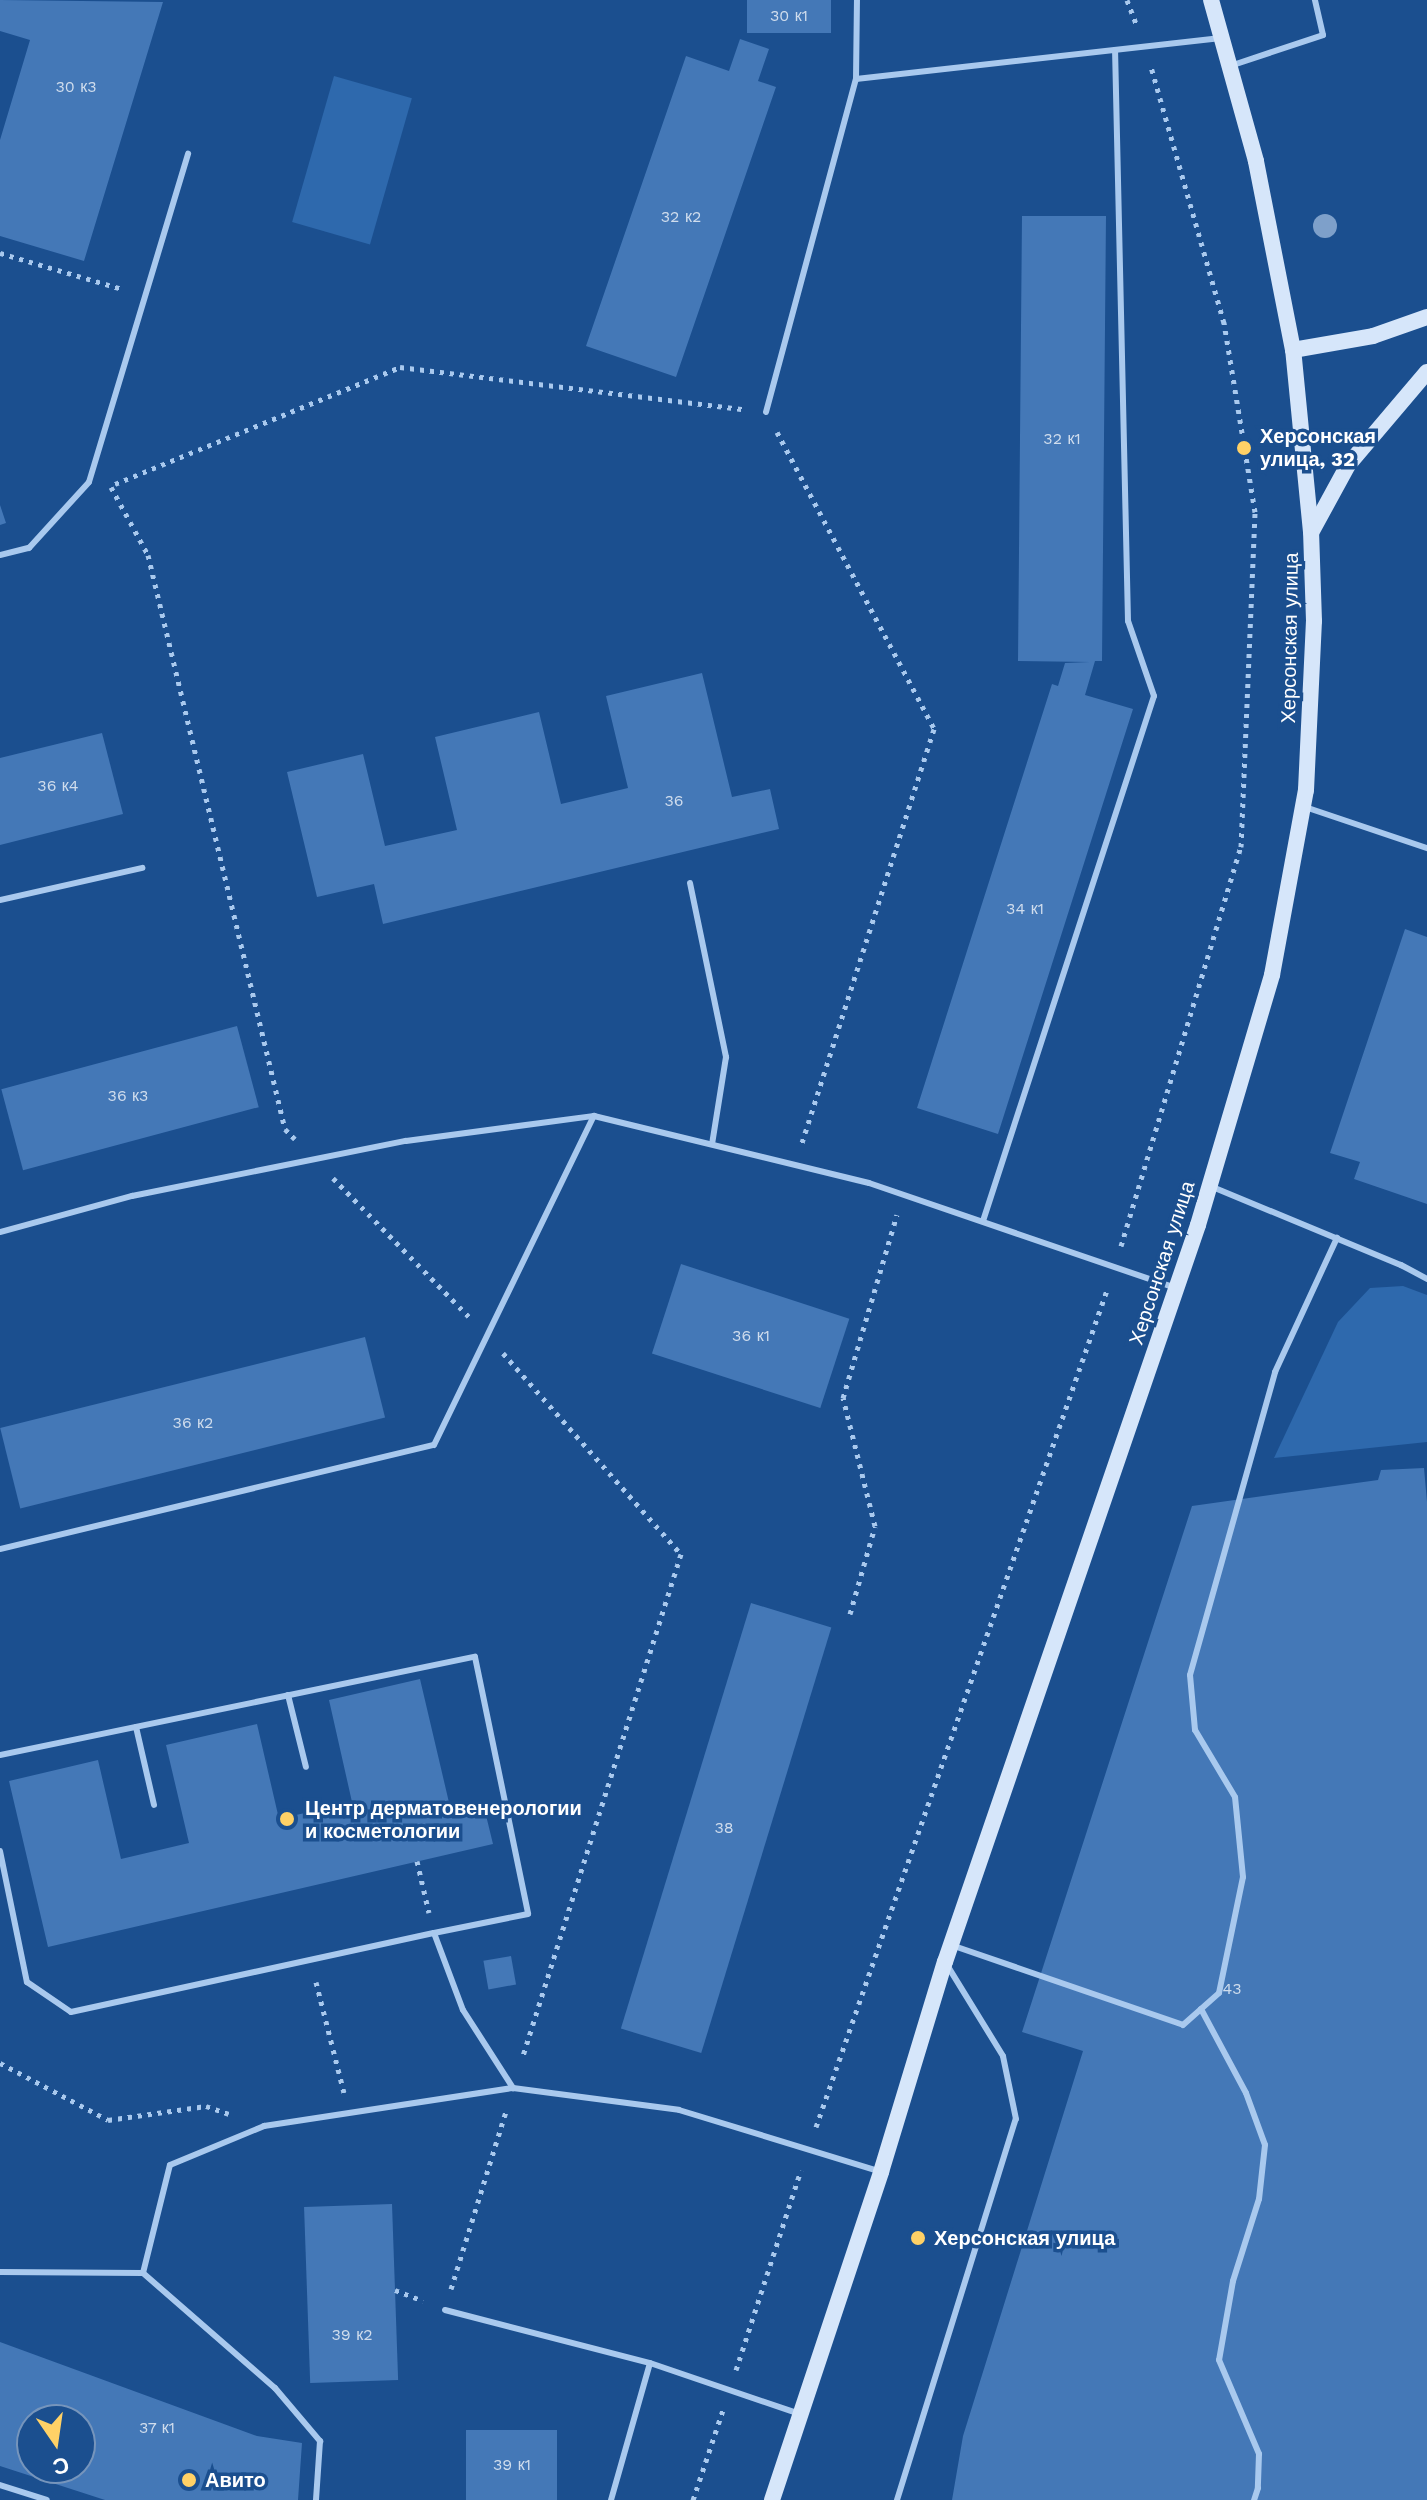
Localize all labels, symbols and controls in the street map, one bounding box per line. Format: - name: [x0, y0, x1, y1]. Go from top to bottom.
- house number: 30 к1: [770, 6, 808, 26]
- house number: 30 к3: [55, 77, 97, 97]
- house number: 32 к2: [661, 207, 701, 227]
- place label: Херсонская улица, 32: [1260, 424, 1376, 471]
- house number: 32 к1: [1043, 429, 1081, 449]
- marker: Херсонская улица, 32: [1235, 439, 1253, 457]
- street label: Херсонская улица: [1277, 552, 1303, 724]
- house number: 36 к4: [37, 776, 79, 796]
- house number: 36: [664, 791, 684, 811]
- house number: 34 к1: [1006, 899, 1044, 919]
- house number: 36 к3: [108, 1086, 148, 1106]
- street label: Херсонская улица: [1124, 1178, 1200, 1348]
- house number: 36 к1: [732, 1326, 770, 1346]
- house number: 36 к2: [173, 1413, 213, 1433]
- place label: Центр дерматовенерологии и косметологии: [305, 1796, 582, 1843]
- marker: Центр дерматовенерологии и косметологии: [276, 1808, 298, 1830]
- house number: 38: [714, 1818, 734, 1838]
- house number: 43: [1222, 1979, 1242, 1999]
- place label: Херсонская улица: [934, 2226, 1115, 2250]
- marker: Херсонская улица: [909, 2229, 927, 2247]
- house number: 39 к2: [332, 2325, 372, 2345]
- north arrow: [16, 2404, 96, 2484]
- house number: 37 к1: [139, 2418, 175, 2438]
- text: С: [51, 2452, 72, 2480]
- house number: 39 к1: [493, 2455, 531, 2475]
- place label: Авито: [205, 2468, 266, 2492]
- marker: Авито: [180, 2471, 198, 2489]

